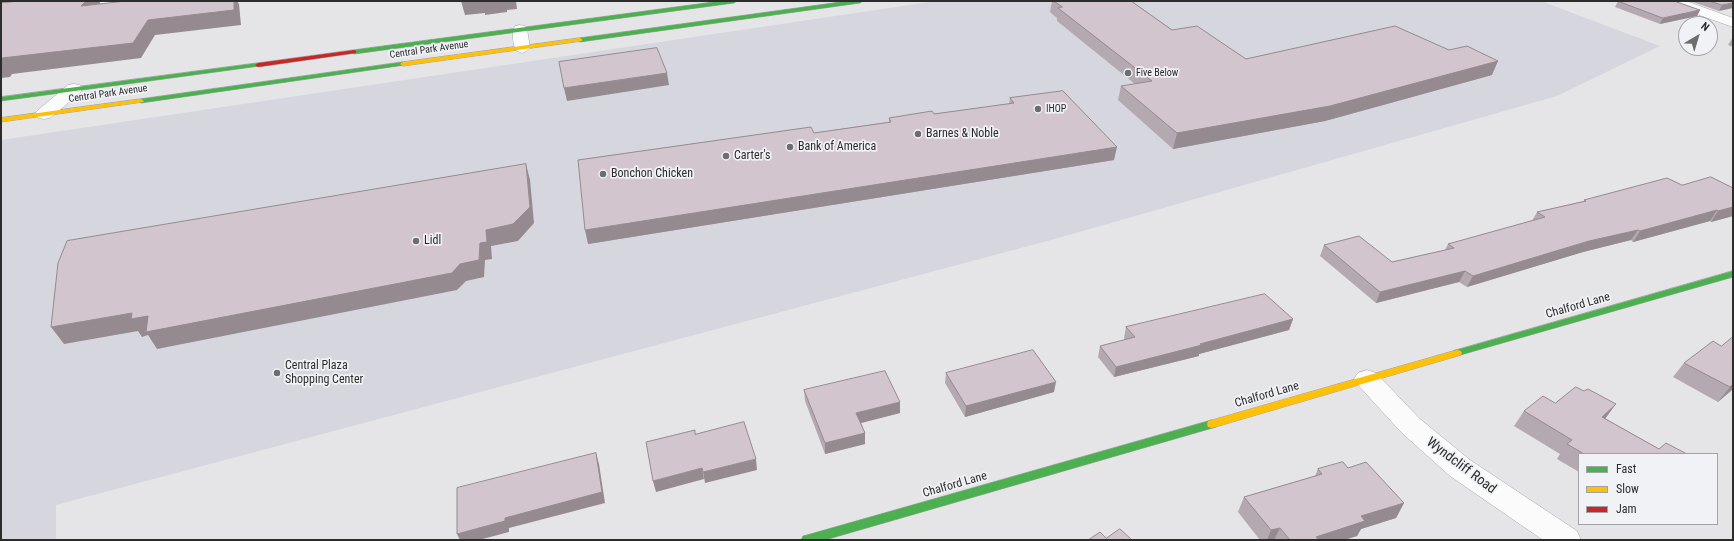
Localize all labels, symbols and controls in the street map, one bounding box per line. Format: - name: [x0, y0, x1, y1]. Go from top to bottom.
- north arrow: [1678, 16, 1718, 56]
- text: N: [1698, 20, 1712, 34]
- street label: Central Park Avenue: [389, 39, 469, 61]
- place label: Five Below: [1136, 67, 1178, 79]
- marker: Five Below: [1123, 68, 1133, 78]
- street label: Central Park Avenue: [68, 83, 148, 105]
- place label: IHOP: [1046, 103, 1066, 115]
- marker: IHOP: [1033, 104, 1043, 114]
- place label: Barnes & Noble: [926, 127, 999, 141]
- marker: Barnes & Noble: [913, 129, 923, 139]
- place label: Bank of America: [798, 140, 876, 154]
- marker: Bank of America: [785, 142, 795, 152]
- place label: Carter's: [734, 149, 771, 163]
- marker: Carter's: [721, 151, 731, 161]
- place label: Bonchon Chicken: [611, 167, 693, 181]
- marker: Bonchon Chicken: [598, 169, 608, 179]
- place label: Lidl: [424, 234, 441, 248]
- marker: Lidl: [411, 236, 421, 246]
- street label: Chalford Lane: [1544, 290, 1612, 322]
- place label: Central Plaza Shopping Center: [285, 359, 363, 387]
- marker: Central Plaza Shopping Center: [272, 368, 282, 378]
- street label: Chalford Lane: [1233, 379, 1301, 411]
- street label: Wyndcliff Road: [1423, 434, 1499, 498]
- legend: [1578, 453, 1718, 525]
- text: Fast: [1616, 462, 1636, 476]
- street label: Chalford Lane: [921, 469, 989, 501]
- text: Slow: [1616, 482, 1639, 496]
- text: Jam: [1616, 502, 1637, 516]

